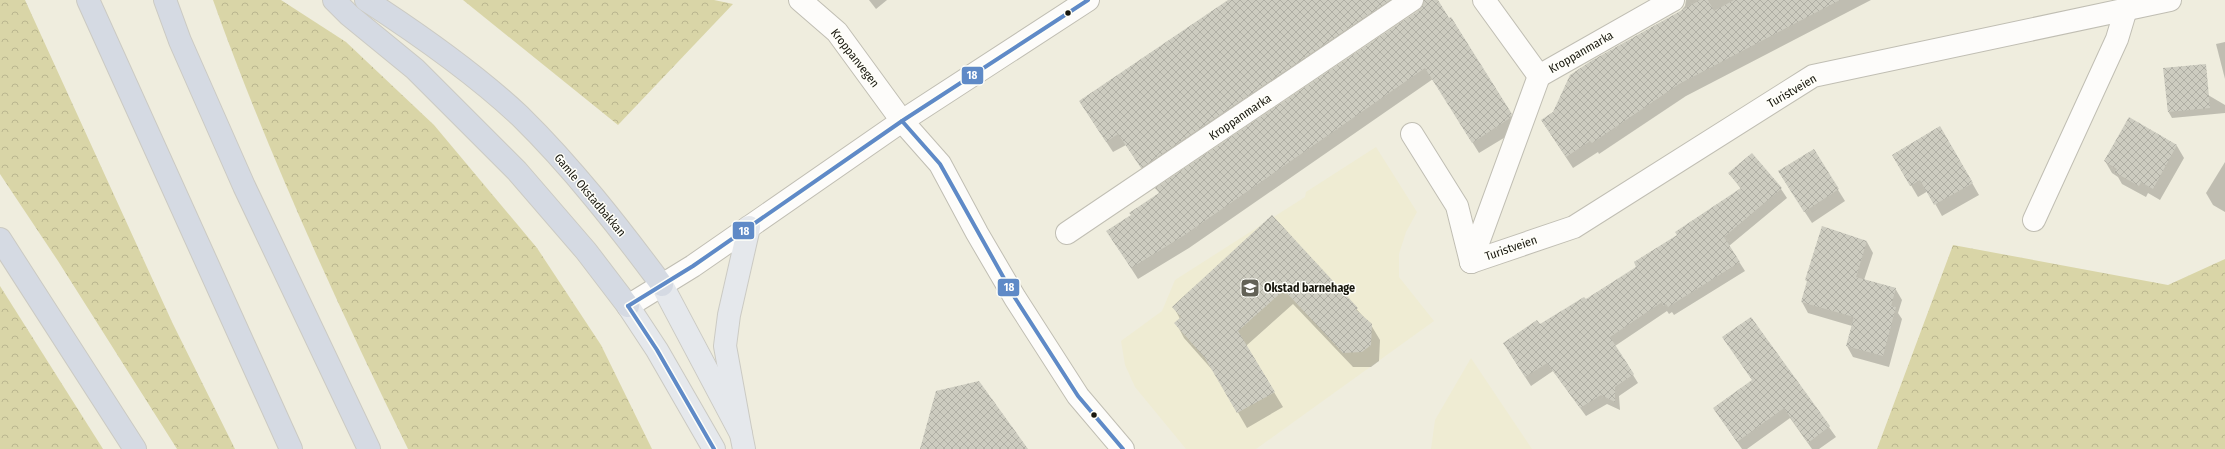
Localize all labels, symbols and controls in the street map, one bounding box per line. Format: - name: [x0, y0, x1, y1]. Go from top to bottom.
- unlabelled marker: [1063, 8, 1073, 18]
- street label: Kroppanvegen: [828, 26, 882, 90]
- street label: Kroppanmarka: [1546, 28, 1616, 76]
- line badge: 18: [961, 66, 984, 85]
- text: 18: [967, 69, 977, 82]
- street label: Turistveien: [1765, 71, 1819, 111]
- street label: Kroppanmarka: [1206, 91, 1274, 143]
- street label: Gamle Okstadbakkan: [551, 151, 629, 239]
- line badge: 18: [732, 221, 755, 240]
- text: 18: [739, 225, 749, 238]
- street label: Turistveien: [1483, 233, 1539, 263]
- school or university icon: Okstad barnehage: [1239, 277, 1261, 299]
- line badge: 18: [997, 278, 1020, 297]
- text: 18: [1004, 281, 1014, 294]
- place label: Okstad barnehage: [1264, 281, 1355, 295]
- unlabelled marker: [1089, 410, 1099, 420]

